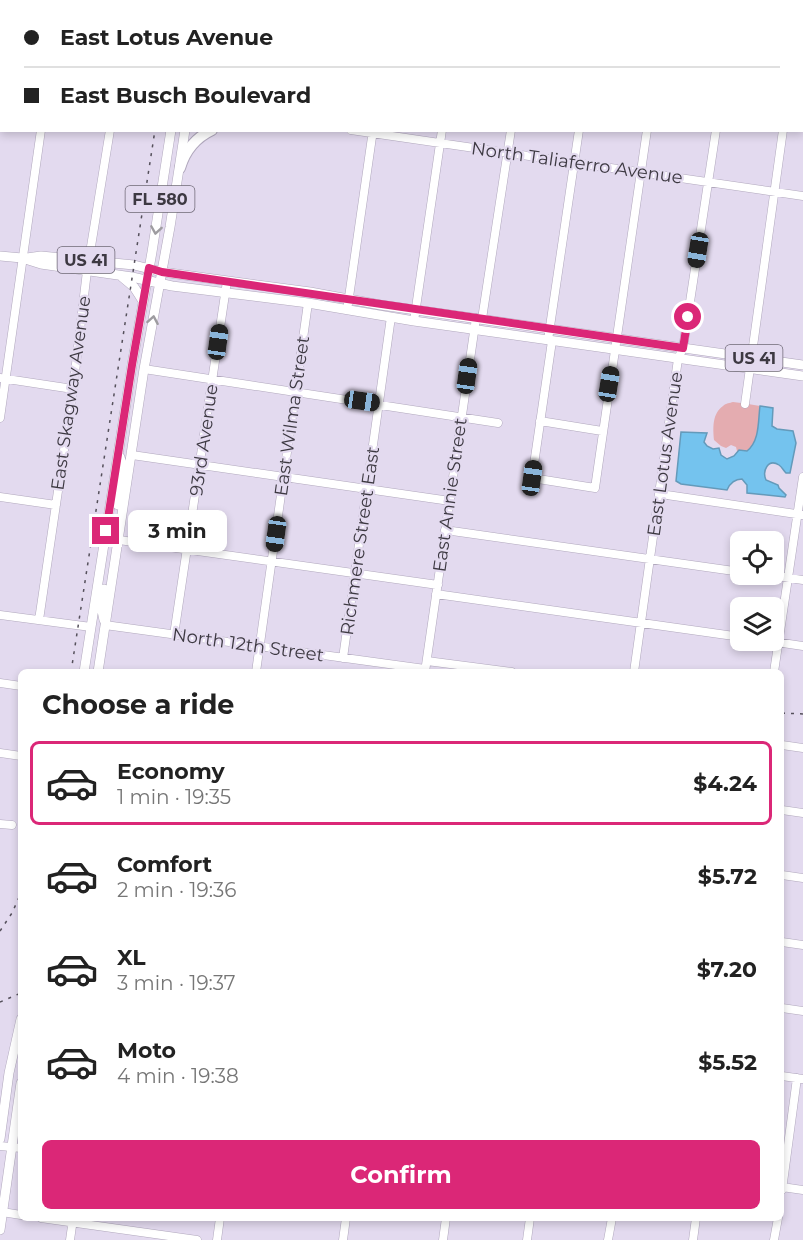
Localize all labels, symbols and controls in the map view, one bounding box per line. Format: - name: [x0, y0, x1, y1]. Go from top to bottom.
- text: East Lotus Avenue: [60, 24, 273, 51]
- text: East Busch Boulevard: [60, 82, 311, 109]
- street label: North Taliaferro Avenue: [470, 137, 684, 189]
- road number: FL 580: [126, 186, 195, 212]
- one-way arrow: [150, 225, 162, 234]
- car: [686, 231, 710, 269]
- road number: US 41: [58, 247, 115, 273]
- street label: East Skagway Avenue: [46, 294, 96, 492]
- route start: [674, 303, 701, 330]
- one-way arrow: [146, 315, 159, 325]
- car: [207, 323, 229, 361]
- street label: East Wilma Street: [270, 334, 314, 498]
- road number: US 41: [726, 345, 783, 371]
- car: [456, 357, 478, 395]
- car: [597, 365, 621, 403]
- street label: East Lotus Avenue: [643, 370, 687, 538]
- street label: 93rd Avenue: [185, 383, 223, 497]
- car: [343, 390, 381, 412]
- street label: East Annie Street: [428, 417, 472, 573]
- street label: Richmere Street East: [336, 445, 384, 637]
- car: [521, 459, 543, 497]
- callout: 3 min: [127, 510, 226, 552]
- car: [265, 515, 287, 553]
- route end: [92, 517, 119, 544]
- text: 3 min: [148, 519, 207, 543]
- map controls: [730, 531, 784, 651]
- button: locate: [730, 531, 784, 585]
- button: layers: [730, 597, 784, 651]
- street label: North 12th Street: [171, 623, 325, 667]
- text: Choose a ride: [42, 688, 234, 721]
- icon: car: [45, 756, 99, 810]
- text: Economy: [117, 758, 225, 785]
- text: $4.24: [693, 770, 757, 797]
- text: 1 min · 19:35: [117, 785, 231, 809]
- icon: car: [45, 849, 99, 903]
- text: Comfort: [117, 851, 212, 878]
- text: $5.72: [698, 863, 757, 890]
- text: 2 min · 19:36: [117, 878, 236, 902]
- icon: car: [45, 942, 99, 996]
- text: XL: [117, 944, 146, 971]
- text: $7.20: [697, 956, 757, 983]
- text: 3 min · 19:37: [117, 971, 236, 995]
- icon: car: [45, 1035, 99, 1089]
- text: Moto: [117, 1037, 176, 1064]
- text: $5.52: [698, 1049, 757, 1076]
- text: 4 min · 19:38: [117, 1064, 239, 1088]
- button: Confirm: [42, 1140, 760, 1209]

